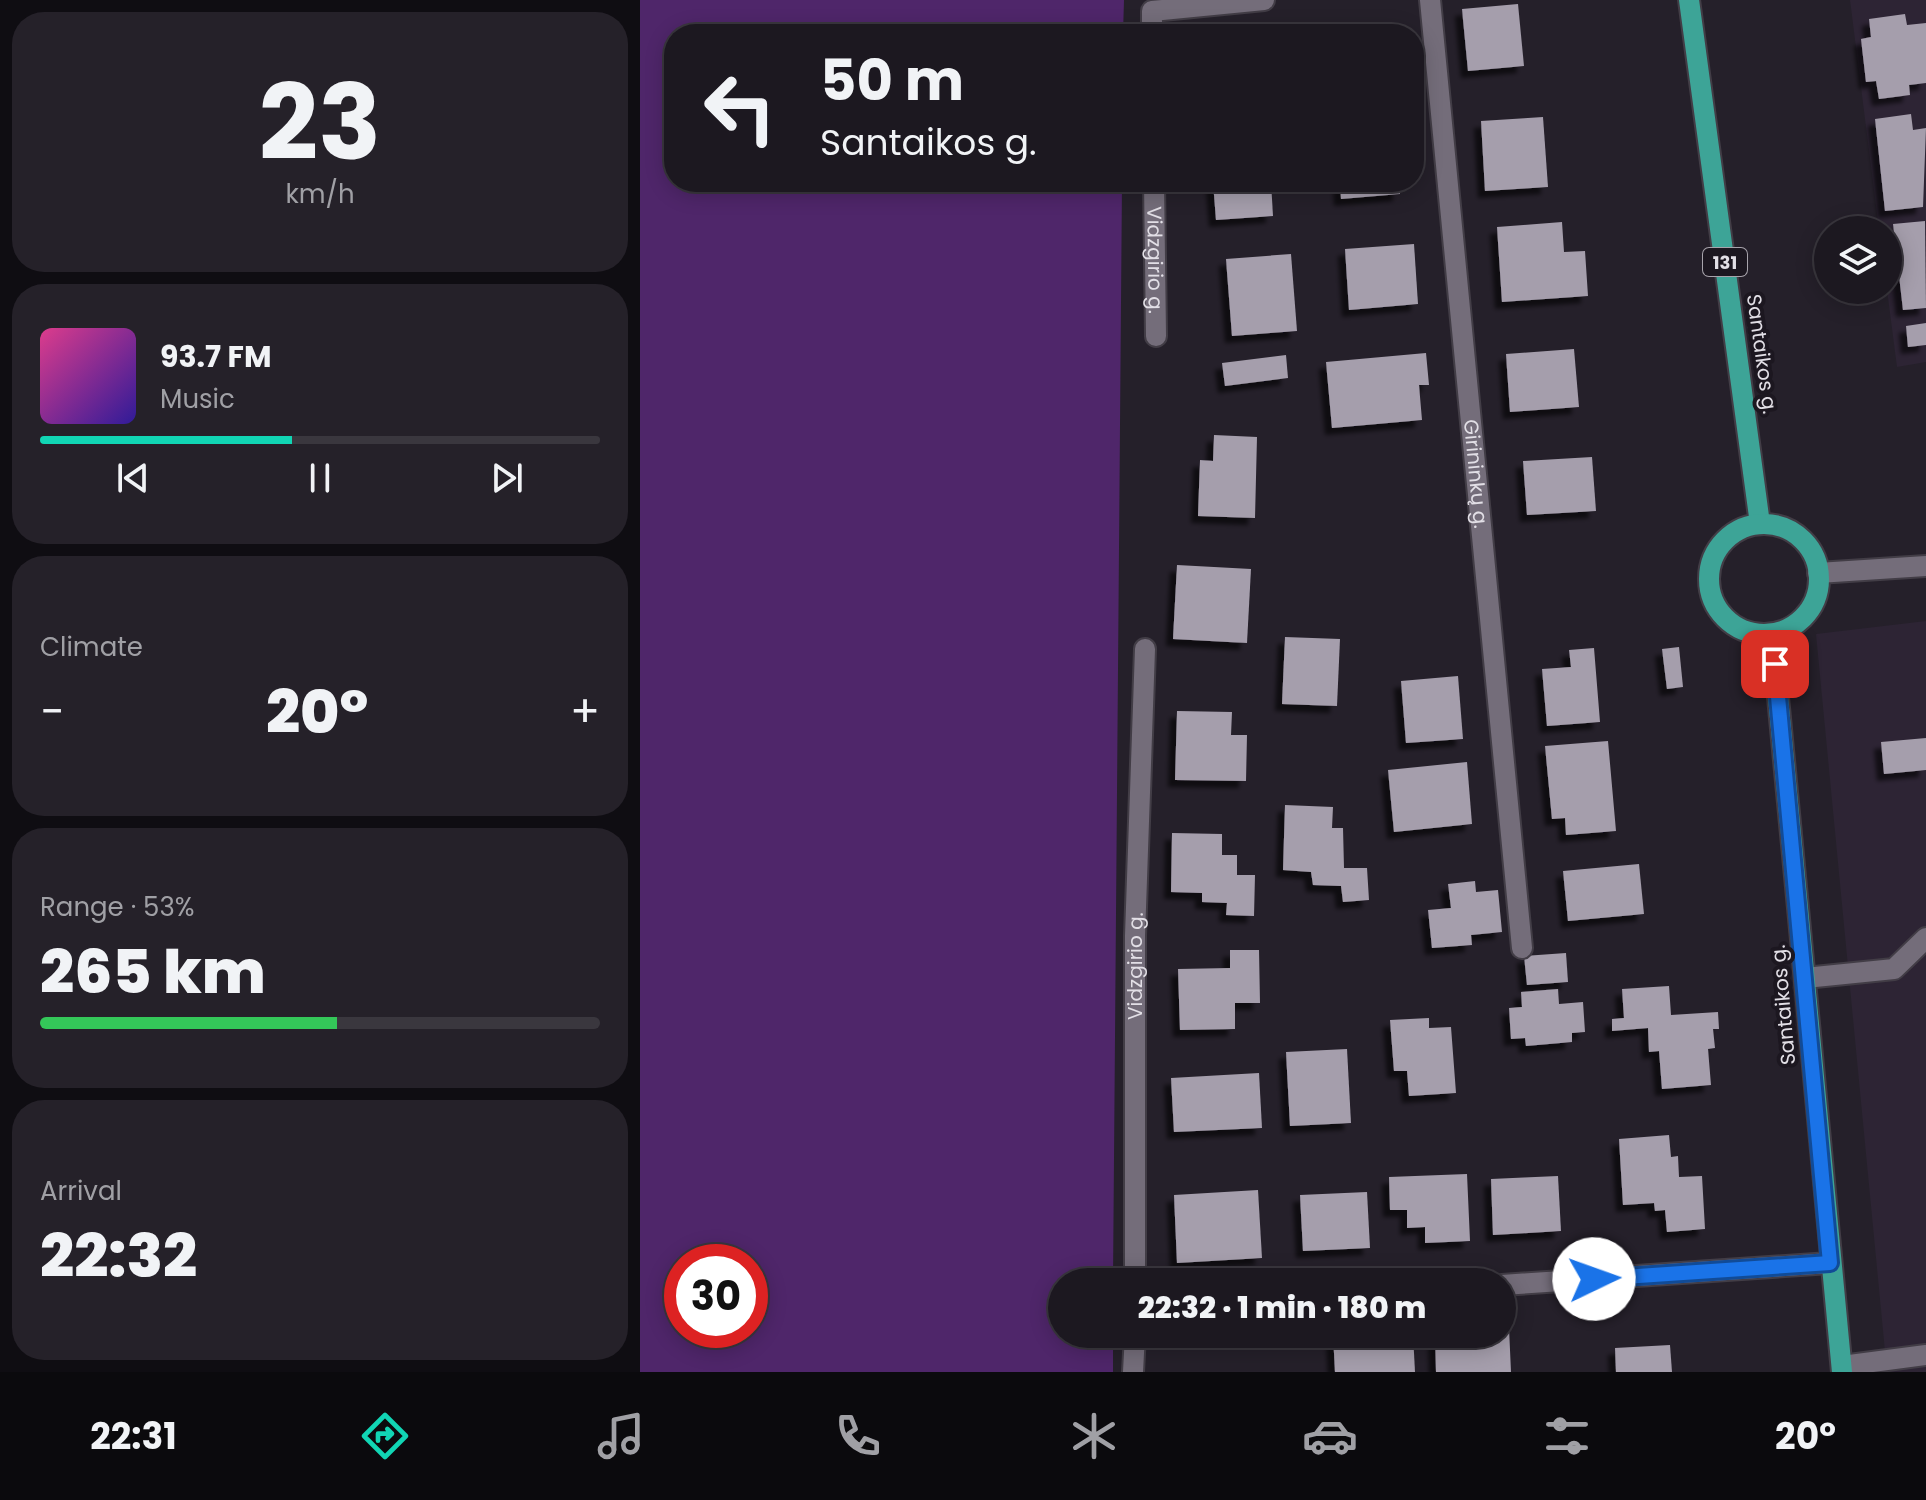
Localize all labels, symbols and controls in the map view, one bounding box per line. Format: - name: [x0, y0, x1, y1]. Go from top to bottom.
- text: 50 m: [820, 41, 964, 120]
- text: 23: [259, 50, 381, 195]
- icon: left: [688, 56, 792, 160]
- text: Santaikos g.: [820, 117, 1037, 168]
- text: km/h: [285, 176, 355, 212]
- street label: Vidzgirio g.: [1140, 206, 1170, 314]
- map controls: [1814, 216, 1902, 304]
- button: layers: [1814, 216, 1902, 304]
- road number: 131: [1703, 248, 1747, 276]
- street label: Santaikos g.: [1740, 292, 1784, 416]
- text: 93.7 FM: [160, 335, 271, 378]
- text: Music: [160, 381, 235, 417]
- street label: Girininkų g.: [1457, 418, 1495, 530]
- icon: previous: [111, 456, 155, 500]
- icon: pause: [298, 456, 342, 500]
- icon: next: [485, 456, 529, 500]
- text: Climate: [40, 629, 143, 665]
- pin: [1741, 630, 1809, 698]
- icon: arrive: [1753, 642, 1797, 686]
- text: 20°: [266, 670, 368, 754]
- text: −: [40, 681, 64, 742]
- text: +: [570, 681, 600, 742]
- text: Range · 53%: [40, 889, 195, 925]
- street label: Vidzgirio g.: [1121, 912, 1150, 1020]
- text: 265 km: [40, 930, 266, 1014]
- street label: Santaikos g.: [1764, 944, 1802, 1066]
- text: Arrival: [40, 1173, 122, 1209]
- text: 22:32: [40, 1214, 197, 1298]
- position arrow: [1552, 1237, 1636, 1321]
- speed limit sign: 30: [664, 1244, 768, 1348]
- text: 22:32 · 1 min · 180 m: [1138, 1286, 1426, 1329]
- icon: directions: [357, 1408, 413, 1464]
- icon: music: [593, 1408, 649, 1464]
- icon: phone: [830, 1408, 886, 1464]
- icon: climate: [1066, 1408, 1122, 1464]
- icon: car: [1302, 1408, 1358, 1464]
- icon: filters: [1539, 1408, 1595, 1464]
- text: 22:31: [90, 1411, 177, 1462]
- text: 20°: [1775, 1411, 1836, 1462]

